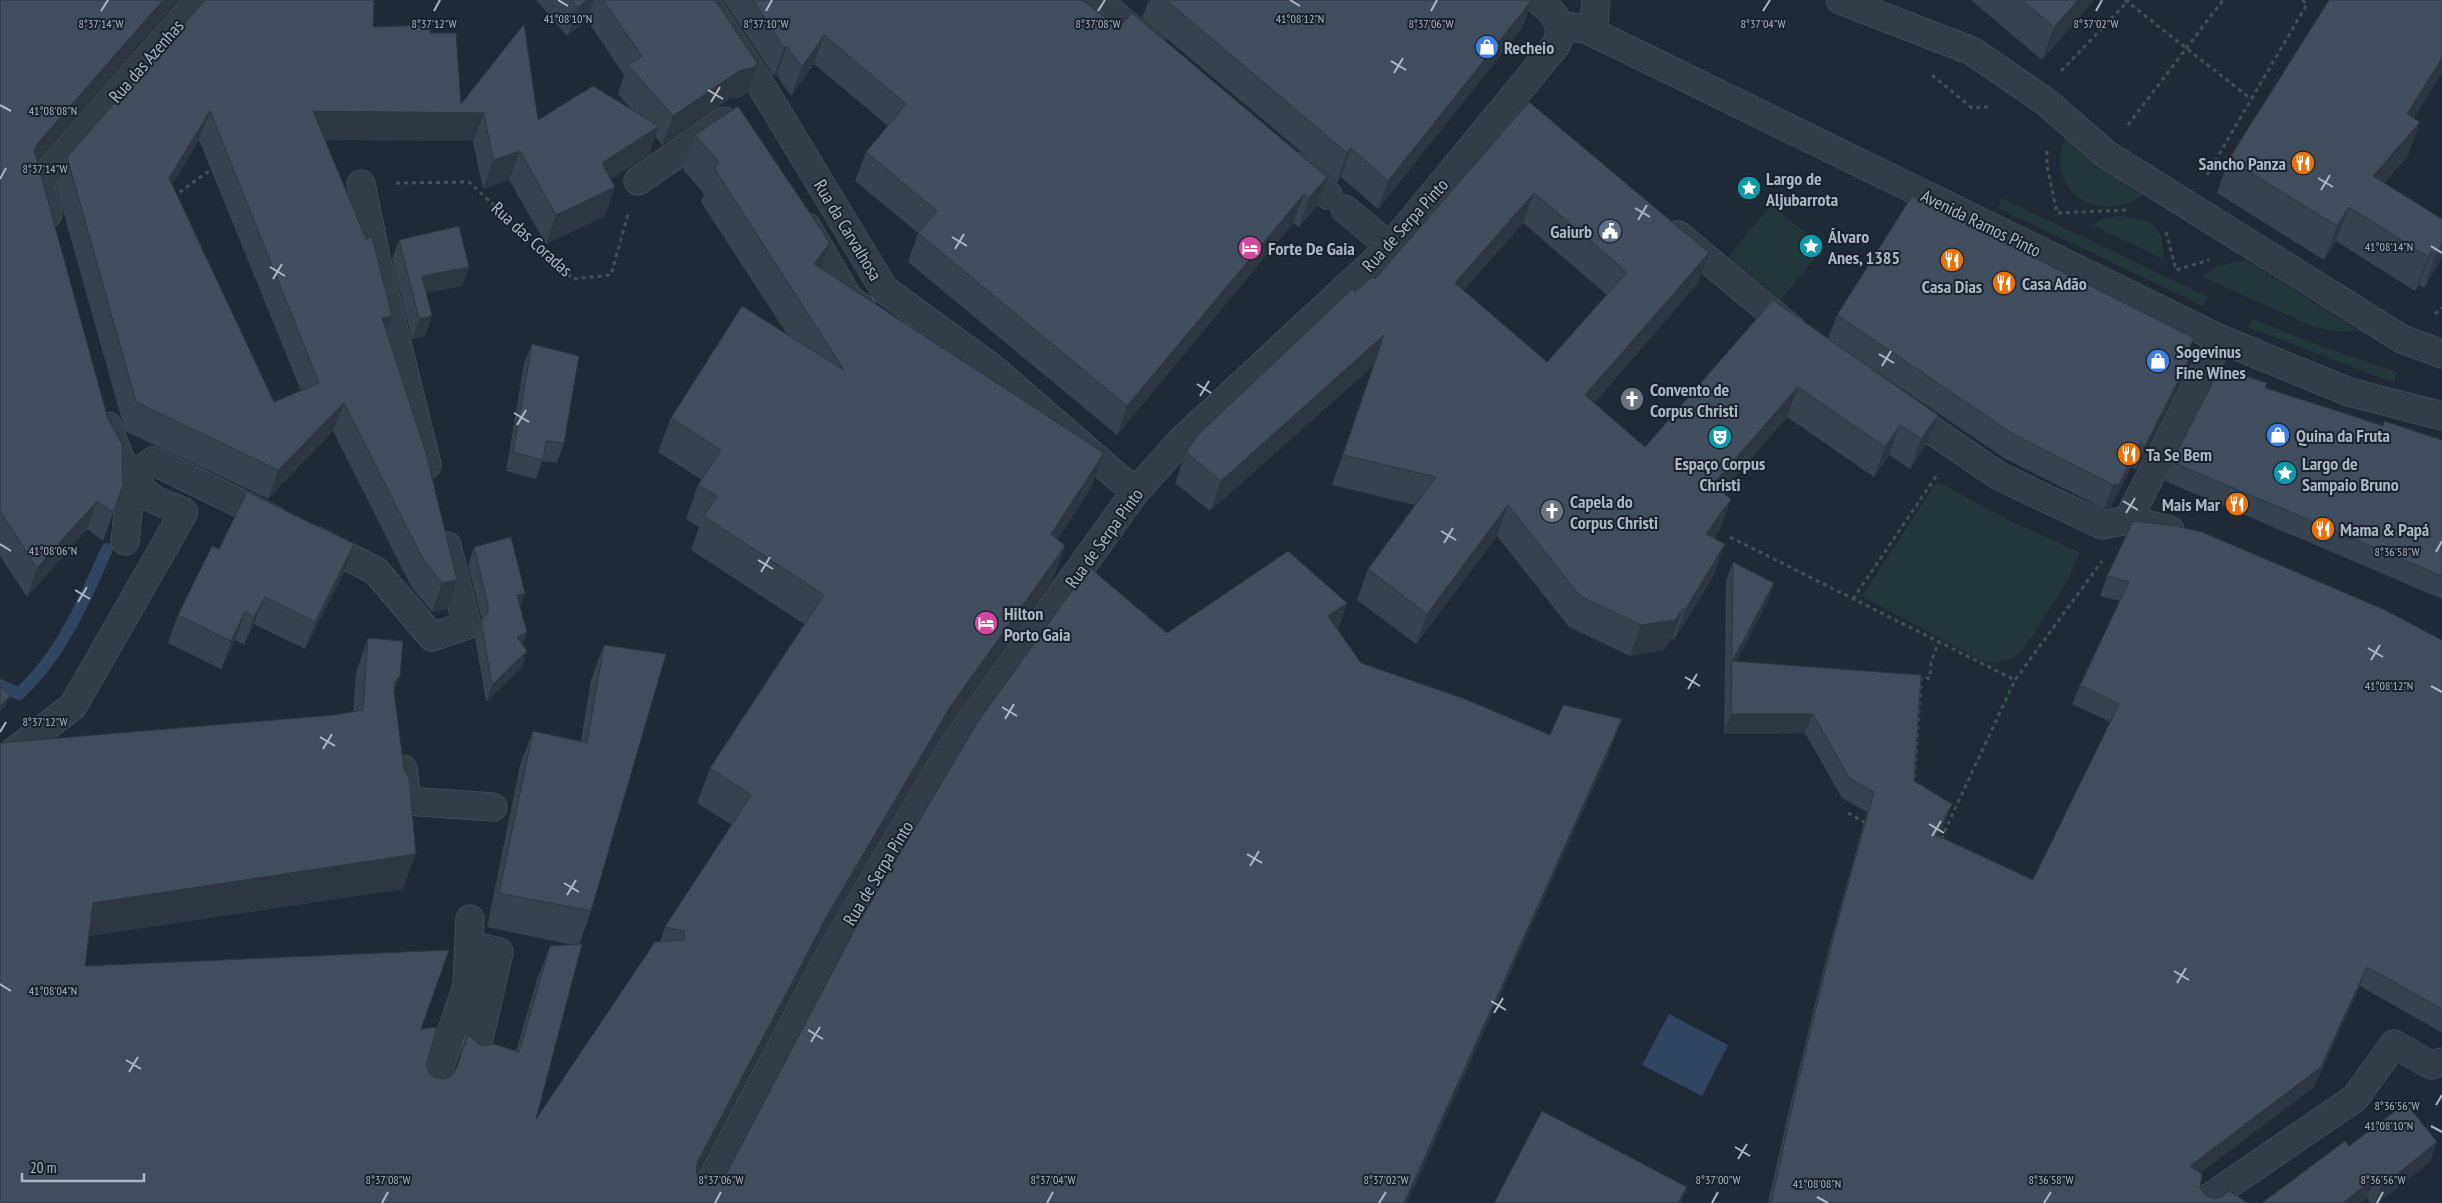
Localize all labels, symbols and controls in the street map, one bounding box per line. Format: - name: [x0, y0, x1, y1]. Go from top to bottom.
- text: 41°08'10"N: [544, 11, 592, 26]
- text: 41°08'12"N: [1276, 11, 1324, 26]
- street label: Rua das Azenhas: [104, 15, 188, 107]
- text: 8°37'14"W: [78, 16, 124, 31]
- text: 8°37'12"W: [411, 16, 457, 31]
- text: 8°37'10"W: [743, 16, 789, 31]
- text: 8°37'08"W: [1075, 16, 1121, 31]
- text: 8°37'06"W: [1408, 16, 1454, 31]
- text: 8°37'04"W: [1740, 16, 1786, 31]
- text: 8°37'02"W: [2073, 16, 2119, 31]
- shop icon: Recheio: [1474, 34, 1500, 60]
- place label: Recheio: [1504, 36, 1554, 59]
- text: 41°08'08"N: [29, 103, 77, 118]
- restaurant icon: Sancho Panza: [2290, 150, 2316, 176]
- place label: Sancho Panza: [2199, 152, 2286, 175]
- text: 8°37'14"W: [22, 161, 68, 176]
- place label: Largo de Aljubarrota: [1765, 167, 1838, 211]
- street label: Rua de Serpa Pinto: [1357, 173, 1453, 277]
- street label: Rua da Carvalhosa: [809, 175, 887, 285]
- place icon: Largo de Aljubarrota: [1736, 175, 1762, 201]
- street label: Avenida Ramos Pinto: [1917, 184, 2045, 262]
- street label: Rua das Coradas: [487, 197, 577, 281]
- public building icon: Gaiurb: [1597, 218, 1623, 244]
- place label: Gaiurb: [1550, 220, 1592, 243]
- place label: Álvaro Anes, 1385: [1827, 225, 1900, 269]
- place icon: Álvaro Anes, 1385: [1798, 233, 1824, 259]
- hotel icon: Forte De Gaia: [1237, 235, 1263, 261]
- place label: Forte De Gaia: [1268, 237, 1355, 260]
- text: 41°08'14"N: [2365, 239, 2413, 254]
- restaurant icon: Casa Dias: [1939, 247, 1965, 273]
- restaurant icon: Casa Adão: [1991, 270, 2017, 296]
- place label: Casa Adão: [2022, 272, 2087, 295]
- place label: Casa Dias: [1922, 275, 1982, 298]
- place label: Sogevinus Fine Wines: [2176, 340, 2246, 384]
- shop icon: Sogevinus Fine Wines: [2145, 348, 2171, 374]
- place label: Convento de Corpus Christi: [1650, 378, 1738, 422]
- church icon: Convento de Corpus Christi: [1619, 386, 1645, 412]
- shop icon: Quina da Fruta: [2265, 422, 2291, 448]
- theatre icon: Espaço Corpus Christi: [1707, 424, 1733, 450]
- place label: Quina da Fruta: [2296, 424, 2390, 447]
- restaurant icon: Ta Se Bem: [2116, 441, 2142, 467]
- place label: Ta Se Bem: [2146, 443, 2212, 466]
- place label: Espaço Corpus Christi: [1675, 452, 1765, 496]
- place label: Largo de Sampaio Bruno: [2302, 452, 2399, 496]
- place icon: Largo de Sampaio Bruno: [2272, 460, 2298, 486]
- street label: Rua de Serpa Pinto: [1060, 483, 1148, 592]
- place label: Capela do Corpus Christi: [1570, 490, 1658, 534]
- restaurant icon: Mais Mar: [2224, 491, 2250, 517]
- place label: Mais Mar: [2162, 493, 2221, 516]
- church icon: Capela do Corpus Christi: [1539, 498, 1565, 524]
- restaurant icon: Mama & Papá: [2310, 516, 2336, 542]
- place label: Mama & Papá: [2340, 518, 2429, 541]
- text: 41°08'06"N: [29, 543, 77, 558]
- text: 8°36'58"W: [2374, 544, 2420, 559]
- place label: Hilton Porto Gaia: [1004, 602, 1070, 646]
- hotel icon: Hilton Porto Gaia: [973, 610, 999, 636]
- text: 41°08'12"N: [2365, 678, 2413, 693]
- text: 8°37'12"W: [22, 714, 68, 729]
- street label: Rua de Serpa Pinto: [838, 816, 918, 929]
- text: 41°08'04"N: [29, 983, 77, 998]
- text: 8°36'56"W: [2374, 1098, 2420, 1113]
- text: 41°08'10"N: [2365, 1118, 2413, 1133]
- scale bar: [22, 1150, 145, 1182]
- text: 20 m: [30, 1158, 56, 1177]
- text: 8°37'08"W: [365, 1172, 411, 1187]
- text: 8°37'06"W: [698, 1172, 744, 1187]
- text: 8°37'04"W: [1030, 1172, 1076, 1187]
- text: 8°37'02"W: [1363, 1172, 1409, 1187]
- text: 8°37'00"W: [1695, 1172, 1741, 1187]
- text: 8°36'58"W: [2028, 1172, 2074, 1187]
- text: 8°36'56"W: [2360, 1172, 2406, 1187]
- text: 41°08'08"N: [1793, 1176, 1841, 1191]

